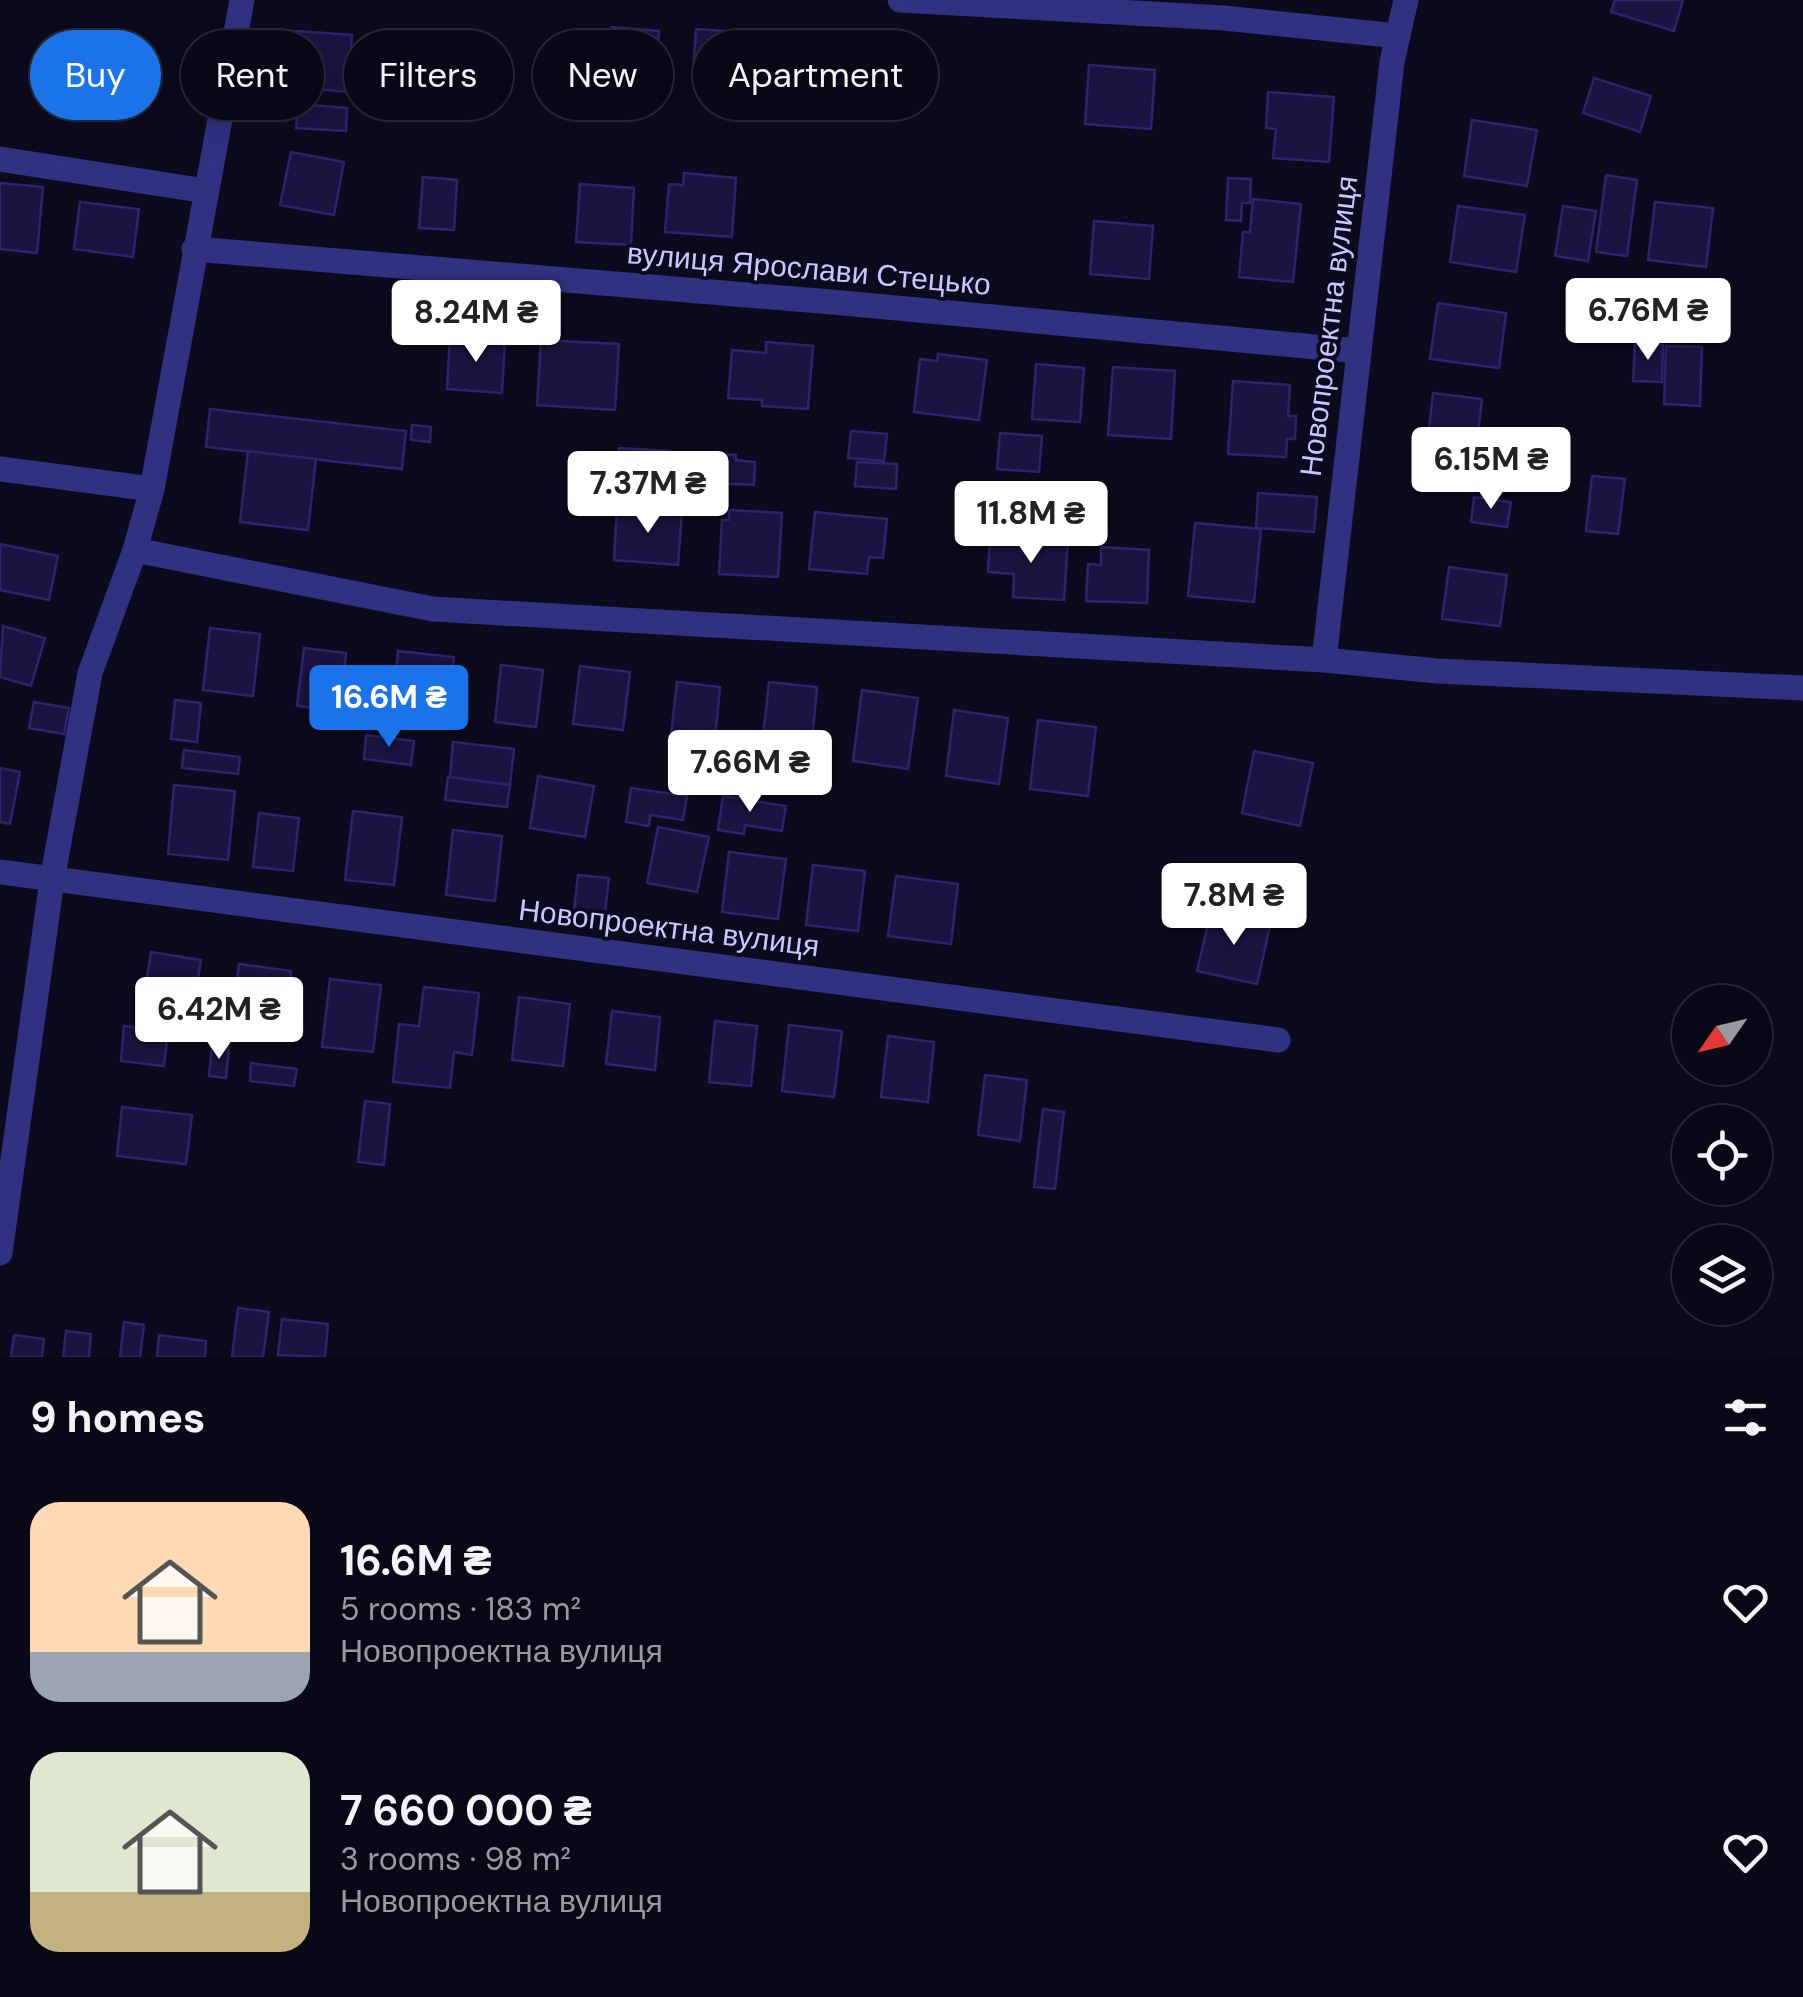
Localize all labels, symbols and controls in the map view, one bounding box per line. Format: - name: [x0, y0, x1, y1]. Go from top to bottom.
- chip: Buy: [30, 30, 161, 120]
- chip: Rent: [181, 30, 324, 120]
- chip: Filters: [344, 30, 513, 120]
- chip: New: [533, 30, 673, 120]
- chip: Apartment: [693, 30, 938, 120]
- street label: Новопроектна вулиця: [1291, 173, 1366, 479]
- street label: вулиця Ярослави Стецько: [626, 233, 993, 304]
- pin: 6.76M ₴: [1556, 278, 1740, 363]
- pin: 8.24M ₴: [384, 280, 568, 365]
- text: 6.76M ₴: [1588, 289, 1708, 331]
- text: 8.24M ₴: [414, 291, 538, 333]
- pin: 6.15M ₴: [1399, 427, 1583, 512]
- text: 6.15M ₴: [1434, 438, 1549, 480]
- pin: 7.37M ₴: [556, 451, 740, 536]
- text: 7.37M ₴: [590, 462, 706, 504]
- pin: 11.8M ₴: [939, 481, 1123, 566]
- text: 11.8M ₴: [977, 492, 1085, 534]
- pin: 16.6M ₴: [297, 665, 481, 750]
- text: 16.6M ₴: [331, 676, 447, 718]
- pin: 7.66M ₴: [658, 730, 842, 815]
- text: 7.66M ₴: [690, 741, 810, 783]
- pin: 7.8M ₴: [1153, 863, 1315, 948]
- text: 7.8M ₴: [1184, 874, 1284, 916]
- street label: Новопроектна вулиця: [516, 890, 822, 965]
- pin: 6.42M ₴: [127, 977, 311, 1062]
- north arrow: [1672, 985, 1772, 1085]
- map controls: [1672, 985, 1772, 1325]
- text: 6.42M ₴: [157, 988, 281, 1030]
- button: locate: [1672, 1105, 1772, 1205]
- button: layers: [1672, 1225, 1772, 1325]
- text: 9 homes: [30, 1390, 205, 1445]
- icon: filters: [1718, 1390, 1773, 1445]
- text: 16.6M ₴: [340, 1533, 492, 1588]
- icon: home: [110, 1542, 230, 1662]
- icon: heart: [1718, 1575, 1773, 1630]
- text: 5 rooms · 183 m²: [340, 1588, 581, 1630]
- text: Новопроектна вулиця: [340, 1630, 663, 1672]
- text: 7 660 000 ₴: [340, 1783, 592, 1838]
- icon: home: [110, 1792, 230, 1912]
- icon: heart: [1718, 1825, 1773, 1880]
- text: 3 rooms · 98 m²: [340, 1838, 571, 1880]
- text: Новопроектна вулиця: [340, 1880, 663, 1922]

